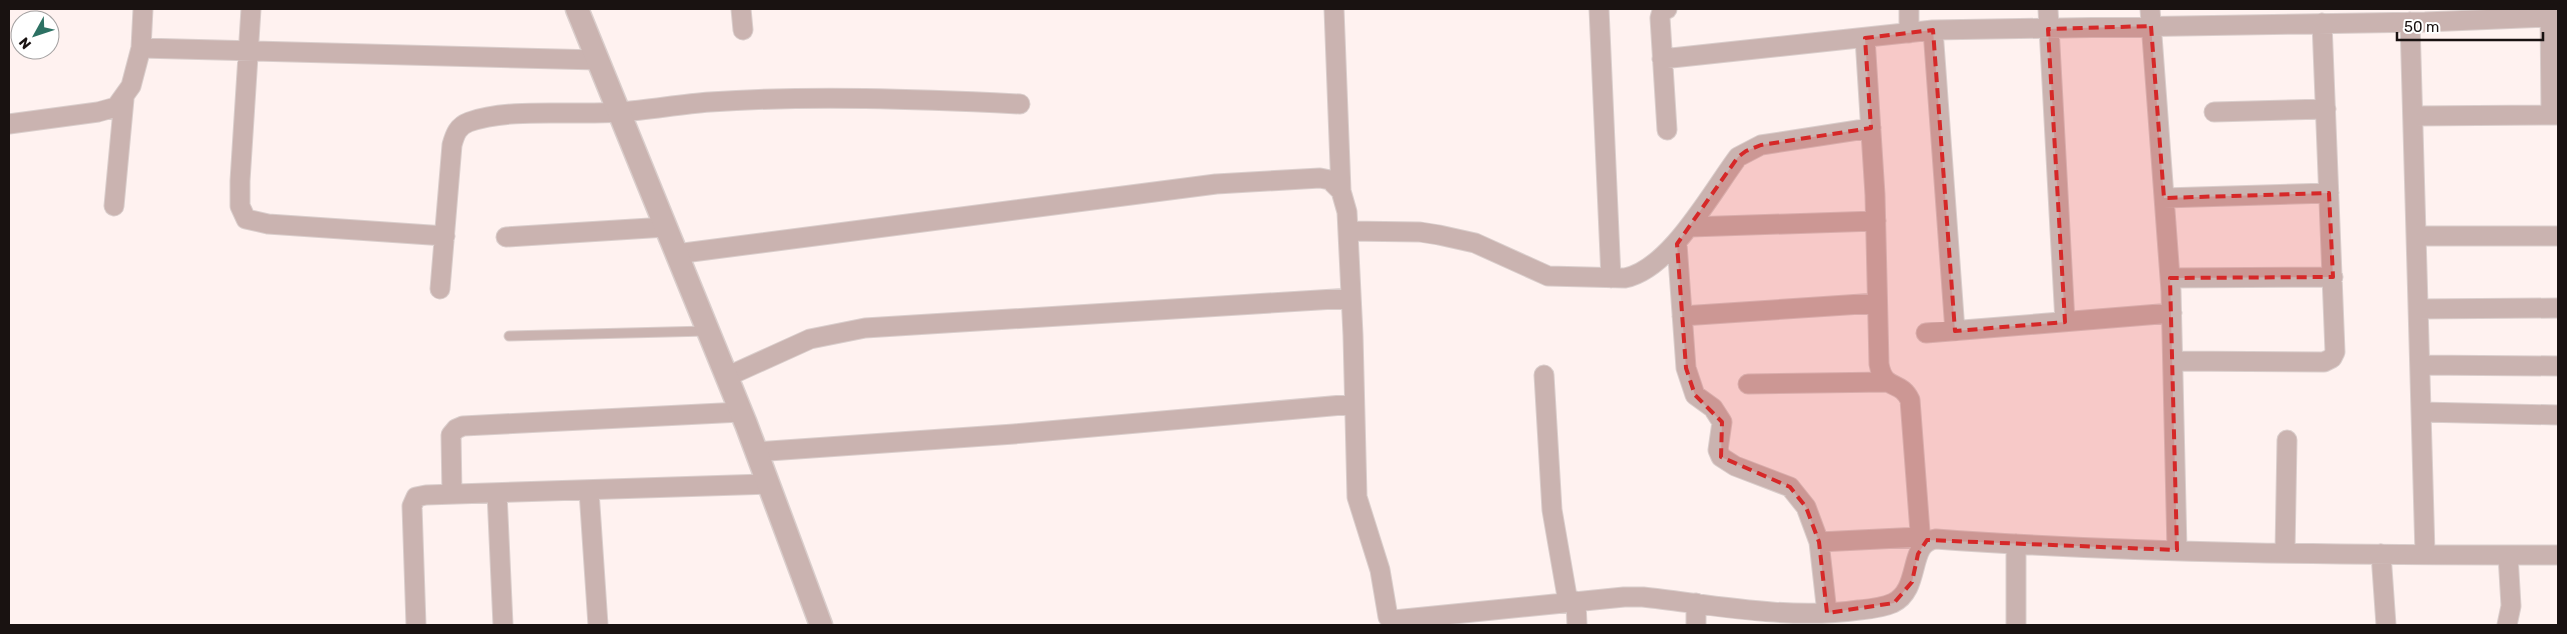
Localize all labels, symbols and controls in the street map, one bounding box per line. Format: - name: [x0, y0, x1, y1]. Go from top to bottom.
- north arrow: [10, 10, 60, 60]
- scale bar: [2397, 10, 2543, 42]
- text: 50 m: [2404, 18, 2439, 36]
- text: N: [16, 34, 35, 52]

